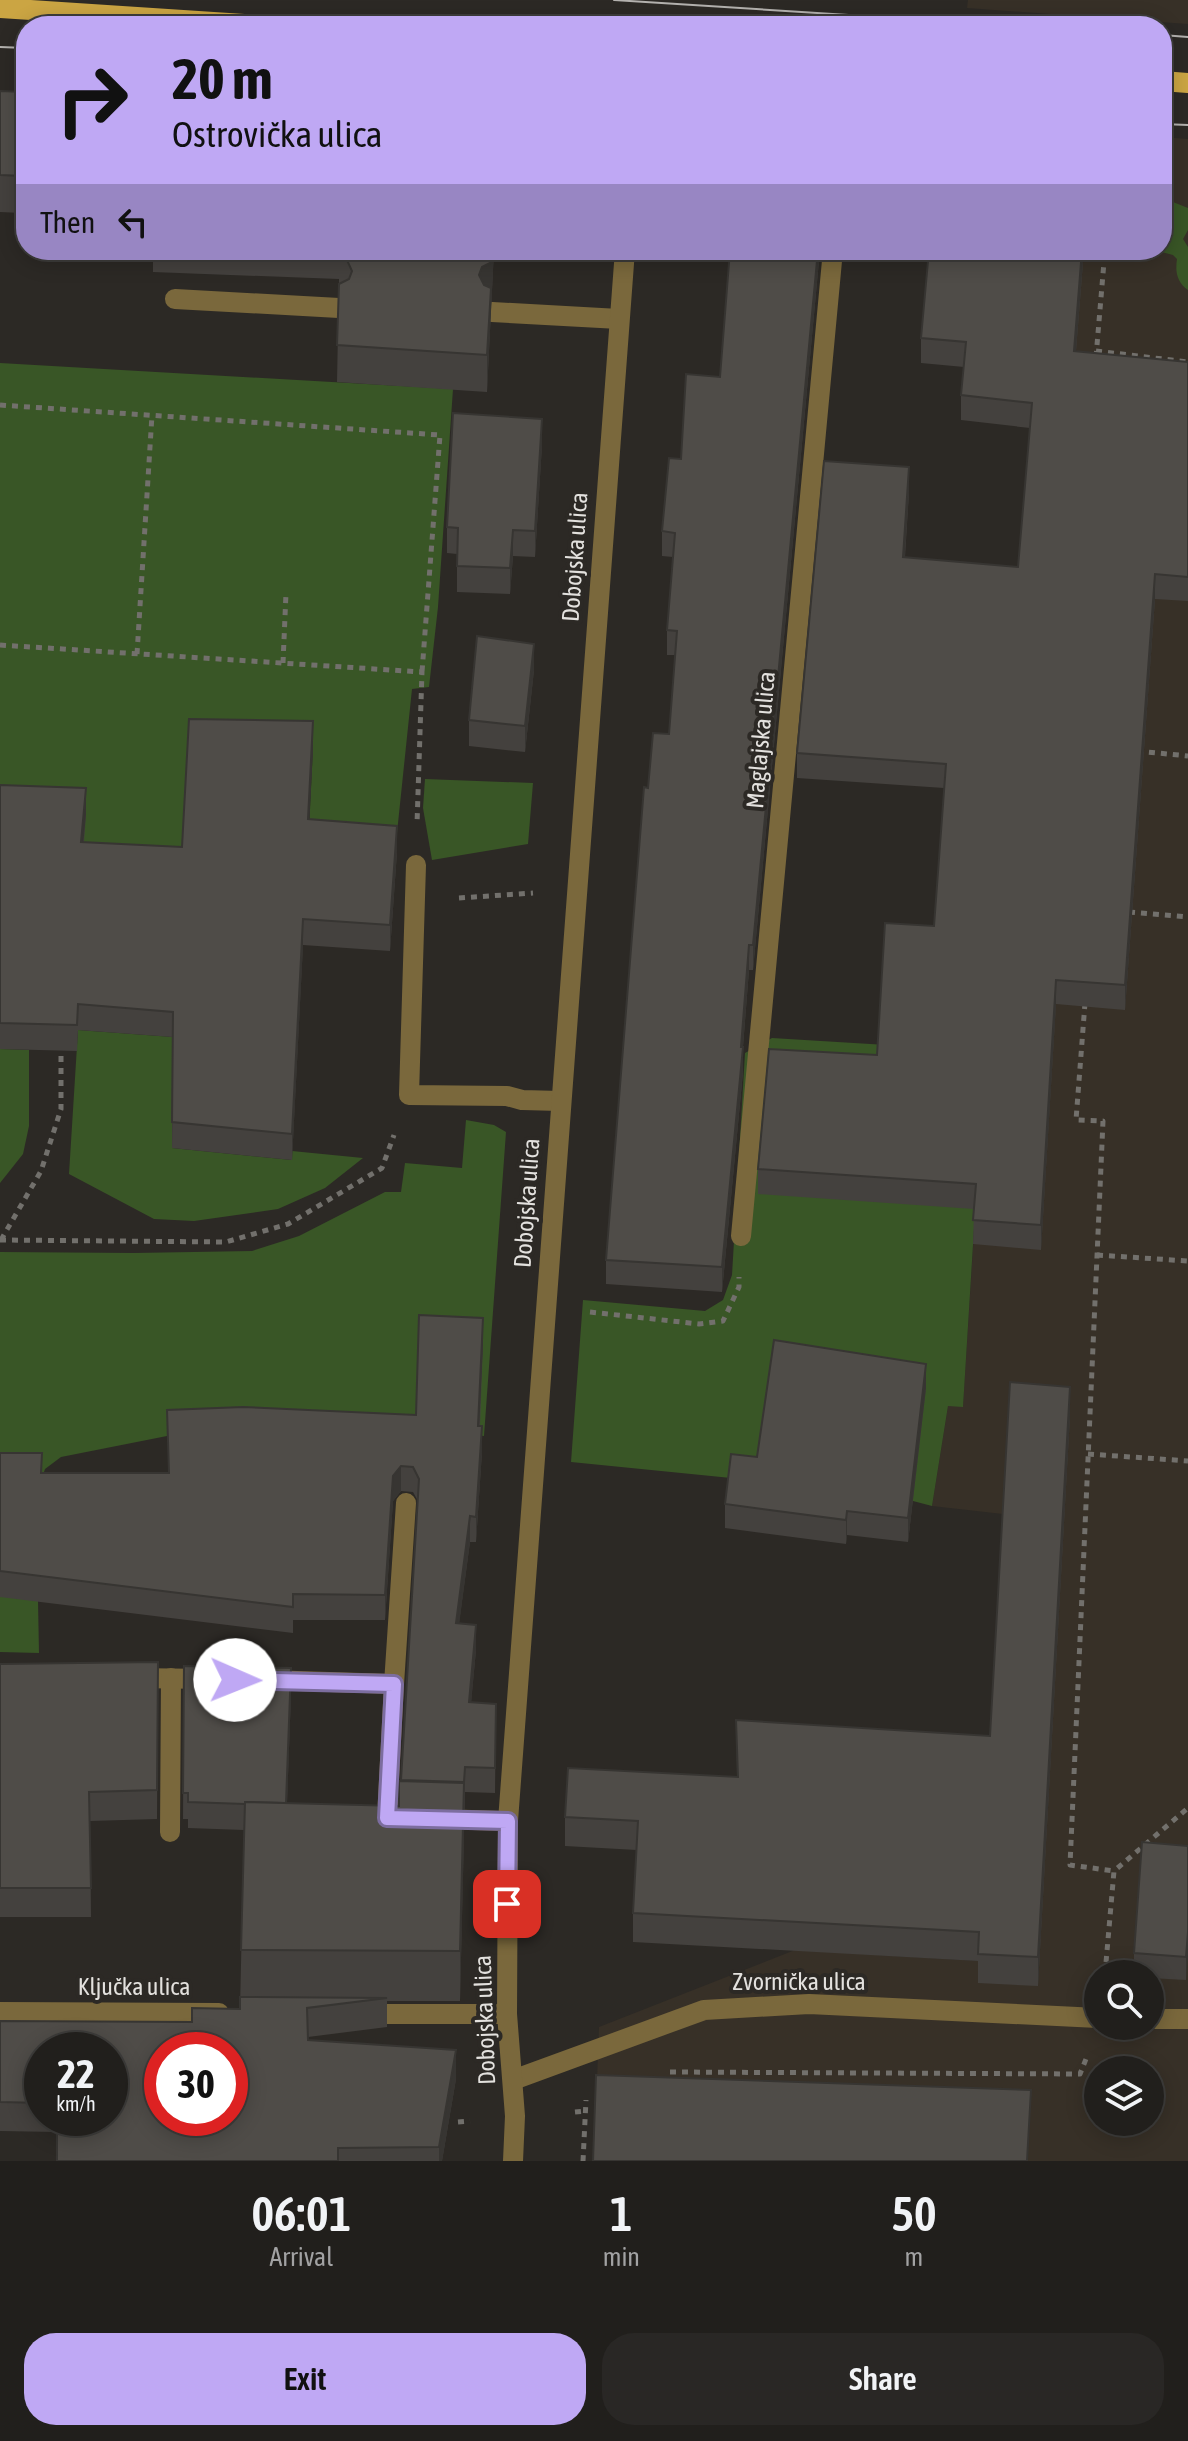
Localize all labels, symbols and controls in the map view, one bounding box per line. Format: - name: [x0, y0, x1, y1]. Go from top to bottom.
- text: 20 m: [172, 47, 273, 111]
- icon: right: [40, 48, 144, 152]
- text: Ostrovička ulica: [172, 113, 383, 155]
- icon: left: [111, 200, 155, 244]
- text: Then: [40, 205, 95, 239]
- street label: Dobojska ulica: [557, 491, 592, 623]
- street label: Maglajska ulica: [741, 670, 780, 810]
- street label: Dobojska ulica: [509, 1137, 544, 1269]
- position arrow: [193, 1638, 277, 1722]
- pin: [473, 1870, 541, 1938]
- icon: arrive: [485, 1882, 529, 1926]
- street label: Dobojska ulica: [469, 1955, 500, 2085]
- map controls: [1084, 1960, 1164, 2136]
- button: search: [1084, 1960, 1164, 2040]
- street label: Zvornička ulica: [732, 1968, 866, 1995]
- street label: Ključka ulica: [78, 1973, 190, 2000]
- speed limit sign: 30: [144, 2032, 248, 2136]
- text: 22: [57, 2051, 95, 2096]
- button: layers: [1084, 2056, 1164, 2136]
- text: km/h: [56, 2092, 96, 2115]
- text: 06:01: [251, 2186, 351, 2241]
- text: 1: [610, 2186, 633, 2241]
- text: 50: [891, 2186, 937, 2241]
- text: Arrival: [270, 2242, 333, 2272]
- text: min: [603, 2242, 640, 2272]
- text: m: [905, 2242, 923, 2272]
- button: Exit: [24, 2333, 586, 2425]
- button: Share: [602, 2333, 1164, 2425]

